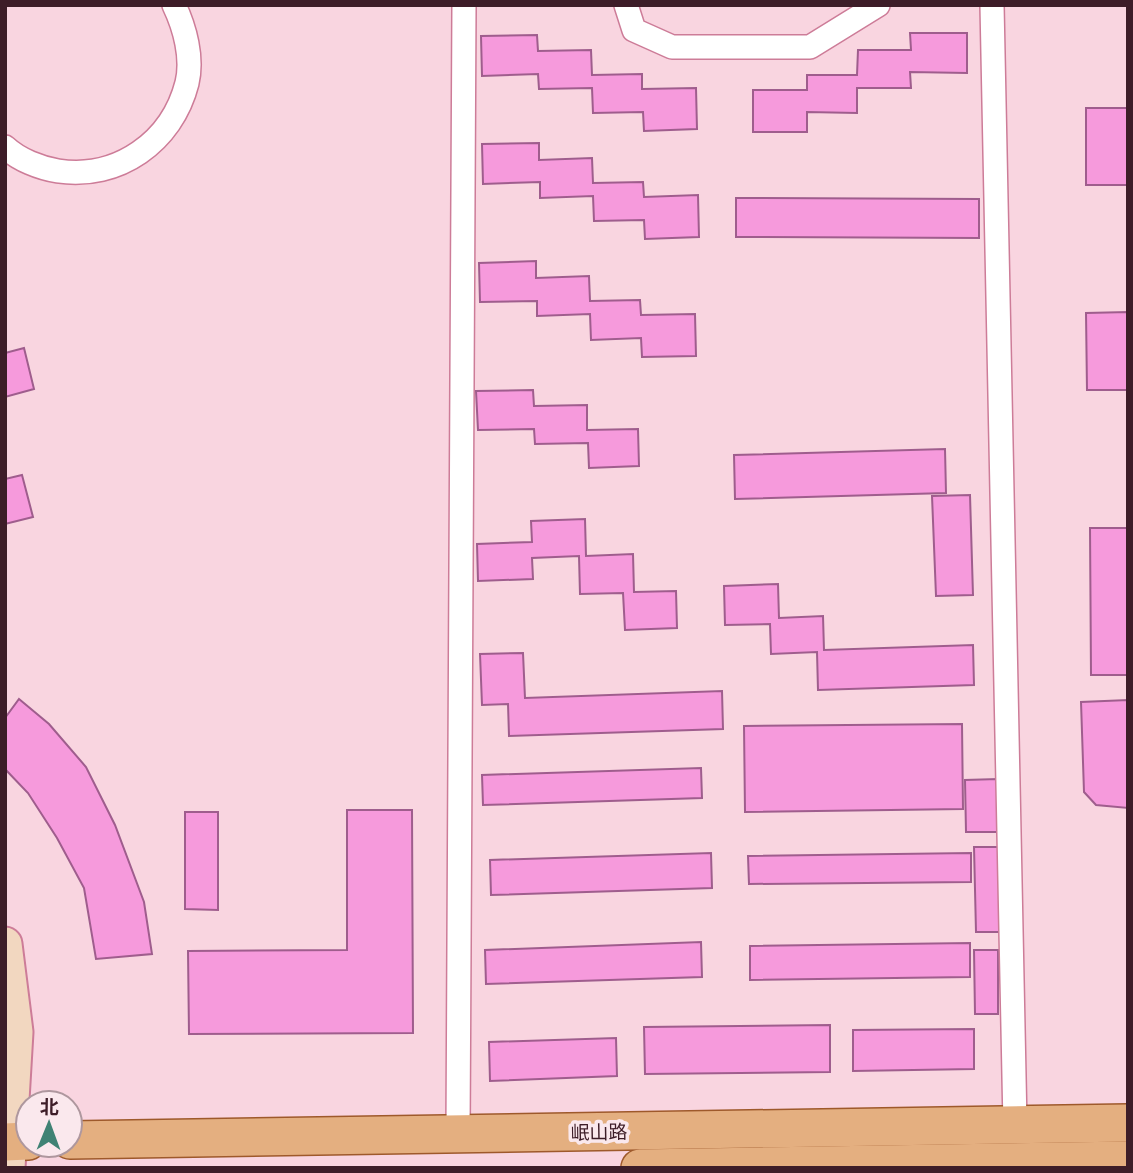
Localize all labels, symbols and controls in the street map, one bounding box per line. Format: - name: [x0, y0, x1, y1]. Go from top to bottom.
- north arrow: [14, 1089, 84, 1159]
- text: 北: [40, 1095, 59, 1122]
- street label: 岷山路: [570, 1120, 628, 1147]

